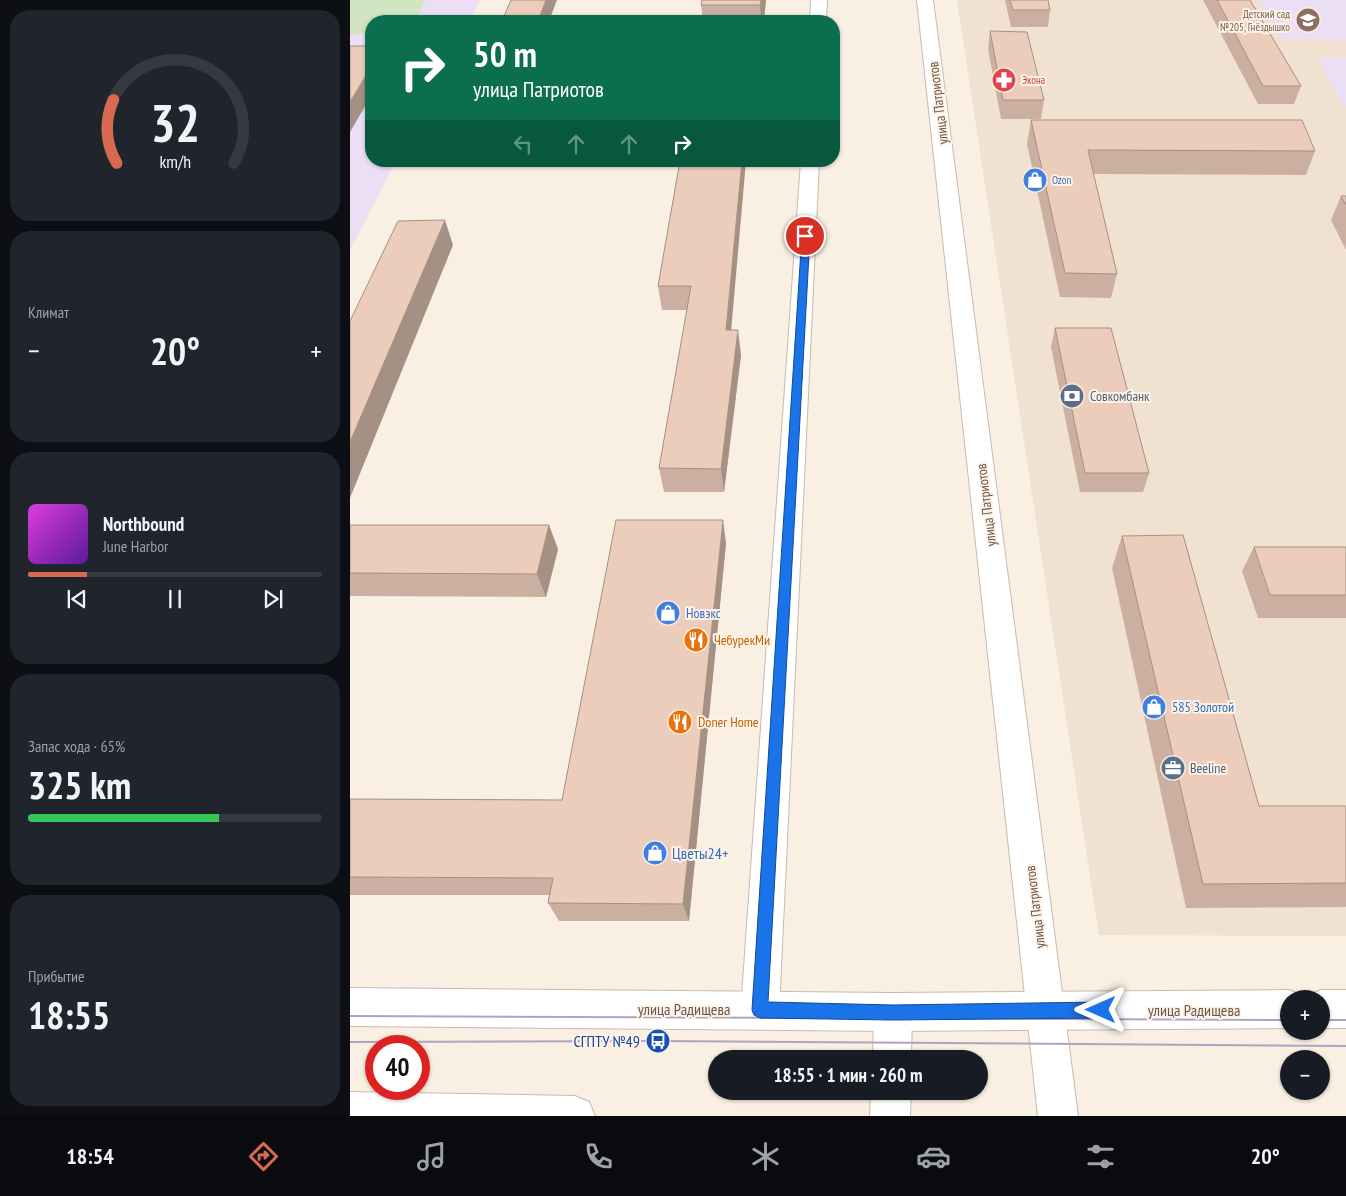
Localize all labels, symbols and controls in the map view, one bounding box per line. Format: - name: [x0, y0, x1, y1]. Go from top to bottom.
- place label: Детский сад №205, Гнёздышко: [1220, 7, 1290, 34]
- school or university icon: Детский сад №205, Гнёздышко: [1295, 7, 1321, 33]
- text: 50 m: [473, 31, 537, 77]
- icon: right: [390, 35, 455, 100]
- street label: улица Патриотов: [924, 60, 952, 145]
- pharmacy icon: Экона: [991, 67, 1017, 93]
- place label: Экона: [1022, 73, 1045, 87]
- text: улица Патриотов: [473, 75, 604, 103]
- text: 32: [150, 89, 200, 156]
- icon: left: [509, 130, 537, 158]
- icon: ahead: [562, 130, 590, 158]
- icon: ahead: [615, 130, 643, 158]
- icon: right: [668, 130, 696, 158]
- text: km/h: [159, 150, 191, 173]
- shop icon: Ozon: [1022, 167, 1048, 193]
- place label: Ozon: [1052, 173, 1071, 187]
- pin: [784, 215, 826, 257]
- icon: arrive: [791, 222, 819, 250]
- text: Климат: [28, 302, 69, 322]
- text: 20°: [150, 326, 200, 375]
- text: −: [28, 332, 40, 369]
- text: +: [310, 332, 322, 369]
- bank icon: Совкомбанк: [1059, 383, 1085, 409]
- place label: Совкомбанк: [1090, 387, 1150, 405]
- street label: улица Патриотов: [972, 462, 1000, 547]
- text: Northbound: [103, 512, 184, 536]
- text: June Harbor: [103, 536, 168, 556]
- icon: previous: [63, 585, 91, 613]
- icon: pause: [161, 585, 189, 613]
- icon: next: [259, 585, 287, 613]
- shop icon: Новэкс: [655, 600, 681, 626]
- place label: Новэкс: [686, 604, 721, 622]
- restaurant icon: ЧебурекМи: [683, 627, 709, 653]
- place label: ЧебурекМи: [714, 631, 770, 649]
- shop icon: 585 Золотой: [1141, 694, 1167, 720]
- place label: 585 Золотой: [1172, 698, 1234, 716]
- restaurant icon: Doner Home: [667, 709, 693, 735]
- place label: Doner Home: [698, 713, 759, 731]
- text: Запас хода · 65%: [28, 736, 125, 756]
- office icon: Beeline: [1160, 755, 1186, 781]
- place label: Beeline: [1190, 759, 1226, 777]
- text: 325 km: [28, 760, 131, 809]
- shop icon: Цветы24+: [642, 840, 668, 866]
- place label: Цветы24+: [672, 843, 729, 863]
- street label: улица Патриотов: [1021, 864, 1049, 949]
- text: Прибытие: [28, 966, 85, 986]
- position arrow: [1074, 983, 1126, 1035]
- text: 18:55: [28, 990, 110, 1039]
- map controls: [1280, 990, 1330, 1100]
- button: +: [1280, 990, 1330, 1040]
- street label: улица Радищева: [638, 999, 730, 1019]
- street label: улица Радищева: [1148, 1000, 1240, 1020]
- bus stop icon: СГПТУ №49: [645, 1028, 671, 1054]
- place label: СГПТУ №49: [574, 1031, 640, 1051]
- speed limit sign: 40: [365, 1035, 430, 1100]
- button: −: [1280, 1050, 1330, 1100]
- text: 18:55 · 1 мин · 260 m: [774, 1063, 922, 1087]
- icon: directions: [246, 1139, 281, 1174]
- icon: music: [414, 1139, 449, 1174]
- icon: phone: [581, 1139, 616, 1174]
- icon: climate: [748, 1139, 783, 1174]
- icon: car: [916, 1139, 951, 1174]
- icon: filters: [1083, 1139, 1118, 1174]
- text: 18:54: [66, 1142, 114, 1170]
- text: 20°: [1251, 1142, 1280, 1170]

